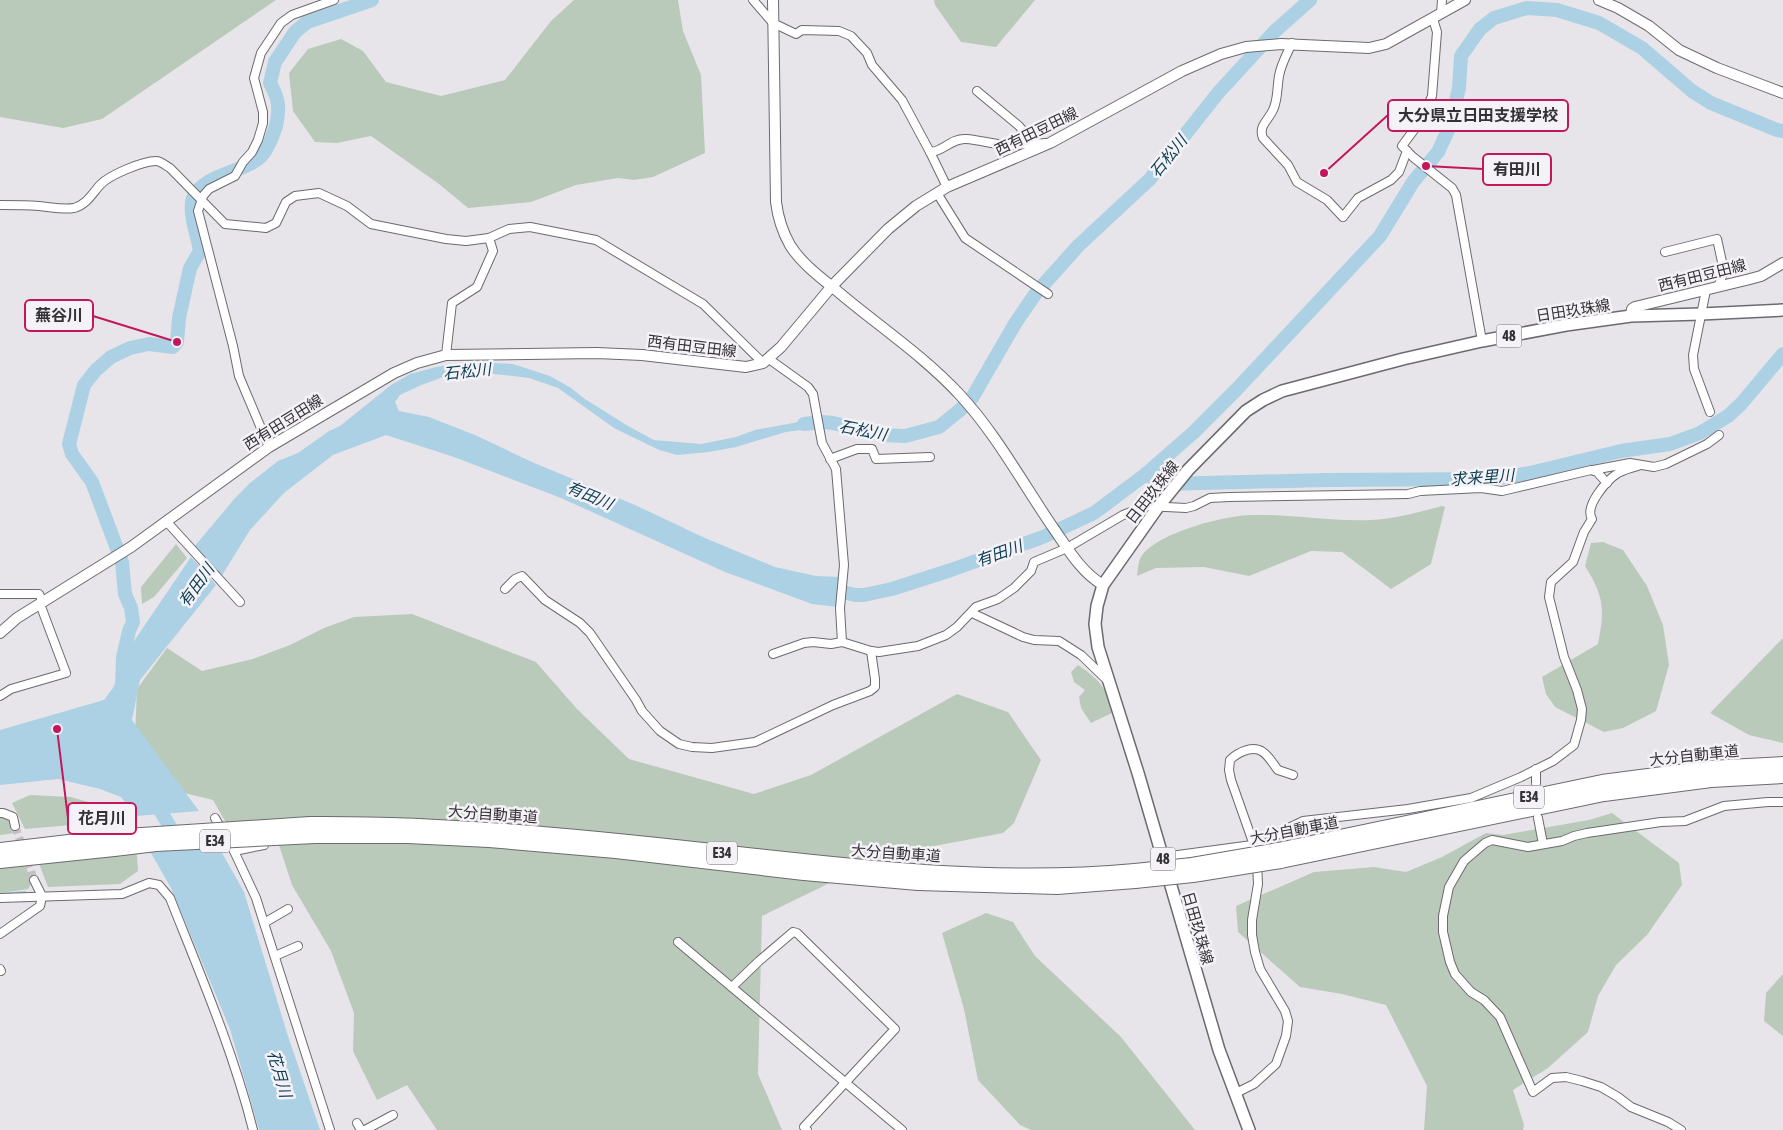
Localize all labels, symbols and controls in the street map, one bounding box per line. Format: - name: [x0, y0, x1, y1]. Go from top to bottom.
- callout: 大分県立日田支援学校: [1388, 100, 1568, 131]
- street label: 西有田豆田線: [992, 104, 1080, 158]
- text: 大分県立日田支援学校: [1398, 106, 1558, 124]
- water label: 石松川: [1146, 130, 1191, 180]
- callout: 有田川: [1483, 154, 1551, 185]
- text: 有田川: [1493, 160, 1541, 178]
- street label: 西有田豆田線: [1656, 256, 1748, 294]
- street label: 日田玖珠線: [1535, 296, 1611, 324]
- callout: 蕪谷川: [25, 300, 93, 331]
- text: 蕪谷川: [35, 306, 83, 324]
- road number: 48: [1496, 324, 1522, 348]
- street label: 西有田豆田線: [646, 332, 738, 360]
- water label: 石松川: [442, 359, 494, 382]
- street label: 西有田豆田線: [240, 391, 326, 453]
- water label: 石松川: [838, 417, 890, 444]
- street label: 日田玖珠線: [1122, 457, 1182, 527]
- water label: 求来里川: [1449, 466, 1517, 488]
- water label: 有田川: [564, 477, 617, 513]
- water label: 有田川: [973, 536, 1027, 570]
- water label: 有田川: [175, 559, 219, 610]
- street label: 大分自動車道: [1648, 742, 1740, 768]
- road number: E34: [1514, 786, 1544, 809]
- street label: 大分自動車道: [448, 802, 538, 826]
- callout: 花月川: [68, 803, 136, 834]
- text: 花月川: [78, 809, 126, 827]
- street label: 大分自動車道: [1248, 813, 1340, 847]
- road number: E34: [200, 829, 230, 852]
- road number: E34: [707, 841, 737, 864]
- street label: 大分自動車道: [851, 841, 941, 865]
- road number: 48: [1150, 848, 1176, 871]
- street label: 日田玖珠線: [1179, 890, 1217, 966]
- water label: 花月川: [265, 1048, 296, 1101]

